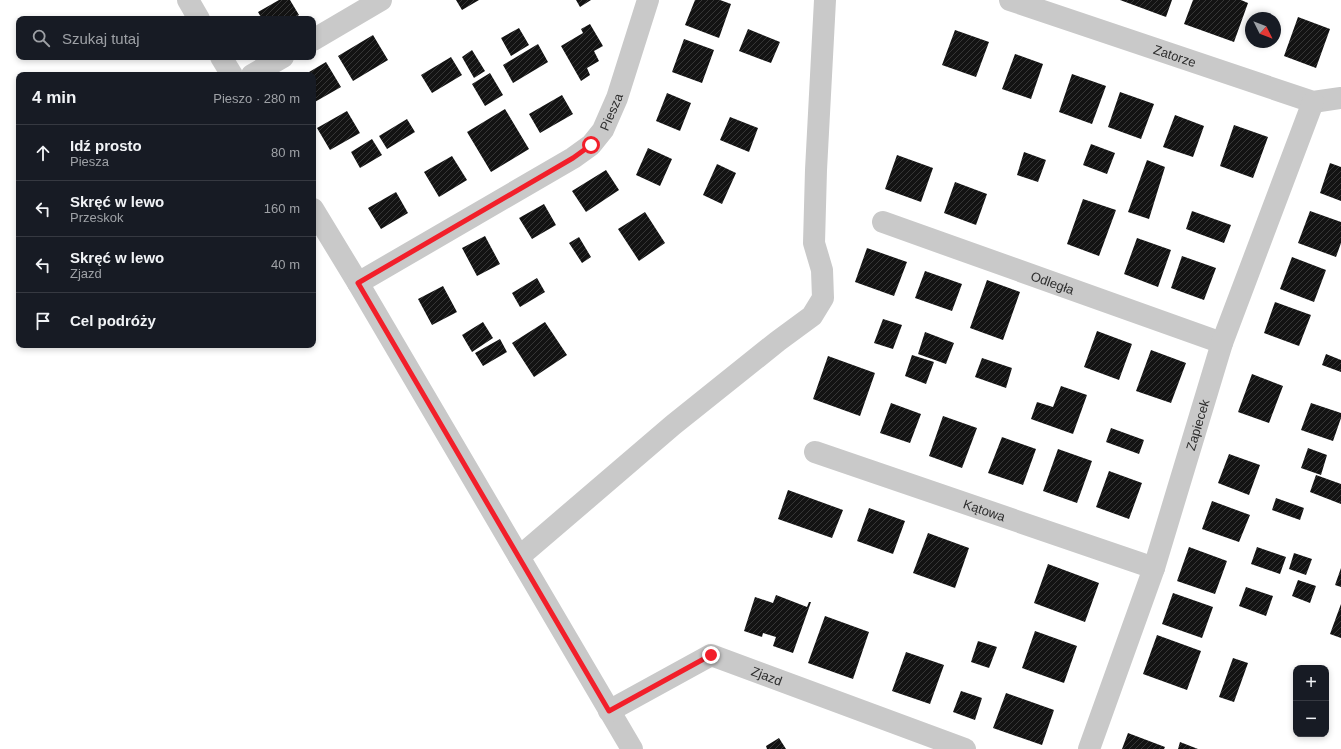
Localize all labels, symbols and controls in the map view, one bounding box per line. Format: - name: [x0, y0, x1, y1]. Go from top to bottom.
- north arrow: [1245, 12, 1281, 48]
- search box: [16, 16, 316, 60]
- icon: search: [30, 27, 52, 49]
- text: Szukaj tutaj: [62, 30, 140, 47]
- street label: Zatorze: [1151, 42, 1198, 70]
- text: 4 min: [32, 88, 76, 107]
- text: Pieszo · 280 m: [213, 91, 300, 106]
- street label: Piesza: [597, 91, 626, 133]
- route start: [582, 136, 600, 154]
- text: Idź prosto: [70, 137, 142, 154]
- icon: ahead: [32, 142, 54, 164]
- text: 80 m: [271, 145, 300, 160]
- text: Piesza: [70, 154, 109, 169]
- text: Skręć w lewo: [70, 193, 164, 210]
- icon: left: [32, 198, 54, 220]
- text: 160 m: [264, 201, 300, 216]
- text: Przeskok: [70, 210, 123, 225]
- text: Skręć w lewo: [70, 249, 164, 266]
- icon: left: [32, 254, 54, 276]
- text: 40 m: [271, 257, 300, 272]
- text: Zjazd: [70, 266, 102, 281]
- street label: Odległa: [1029, 268, 1077, 298]
- icon: arrive: [32, 310, 54, 332]
- text: Cel podróży: [70, 312, 156, 329]
- street label: Zapiecek: [1183, 397, 1213, 452]
- street label: Kątowa: [961, 496, 1008, 525]
- route end: [702, 646, 720, 664]
- street label: Zjazd: [749, 664, 784, 689]
- map controls: [1293, 665, 1329, 737]
- button: +: [1293, 665, 1329, 701]
- button: −: [1293, 701, 1329, 737]

